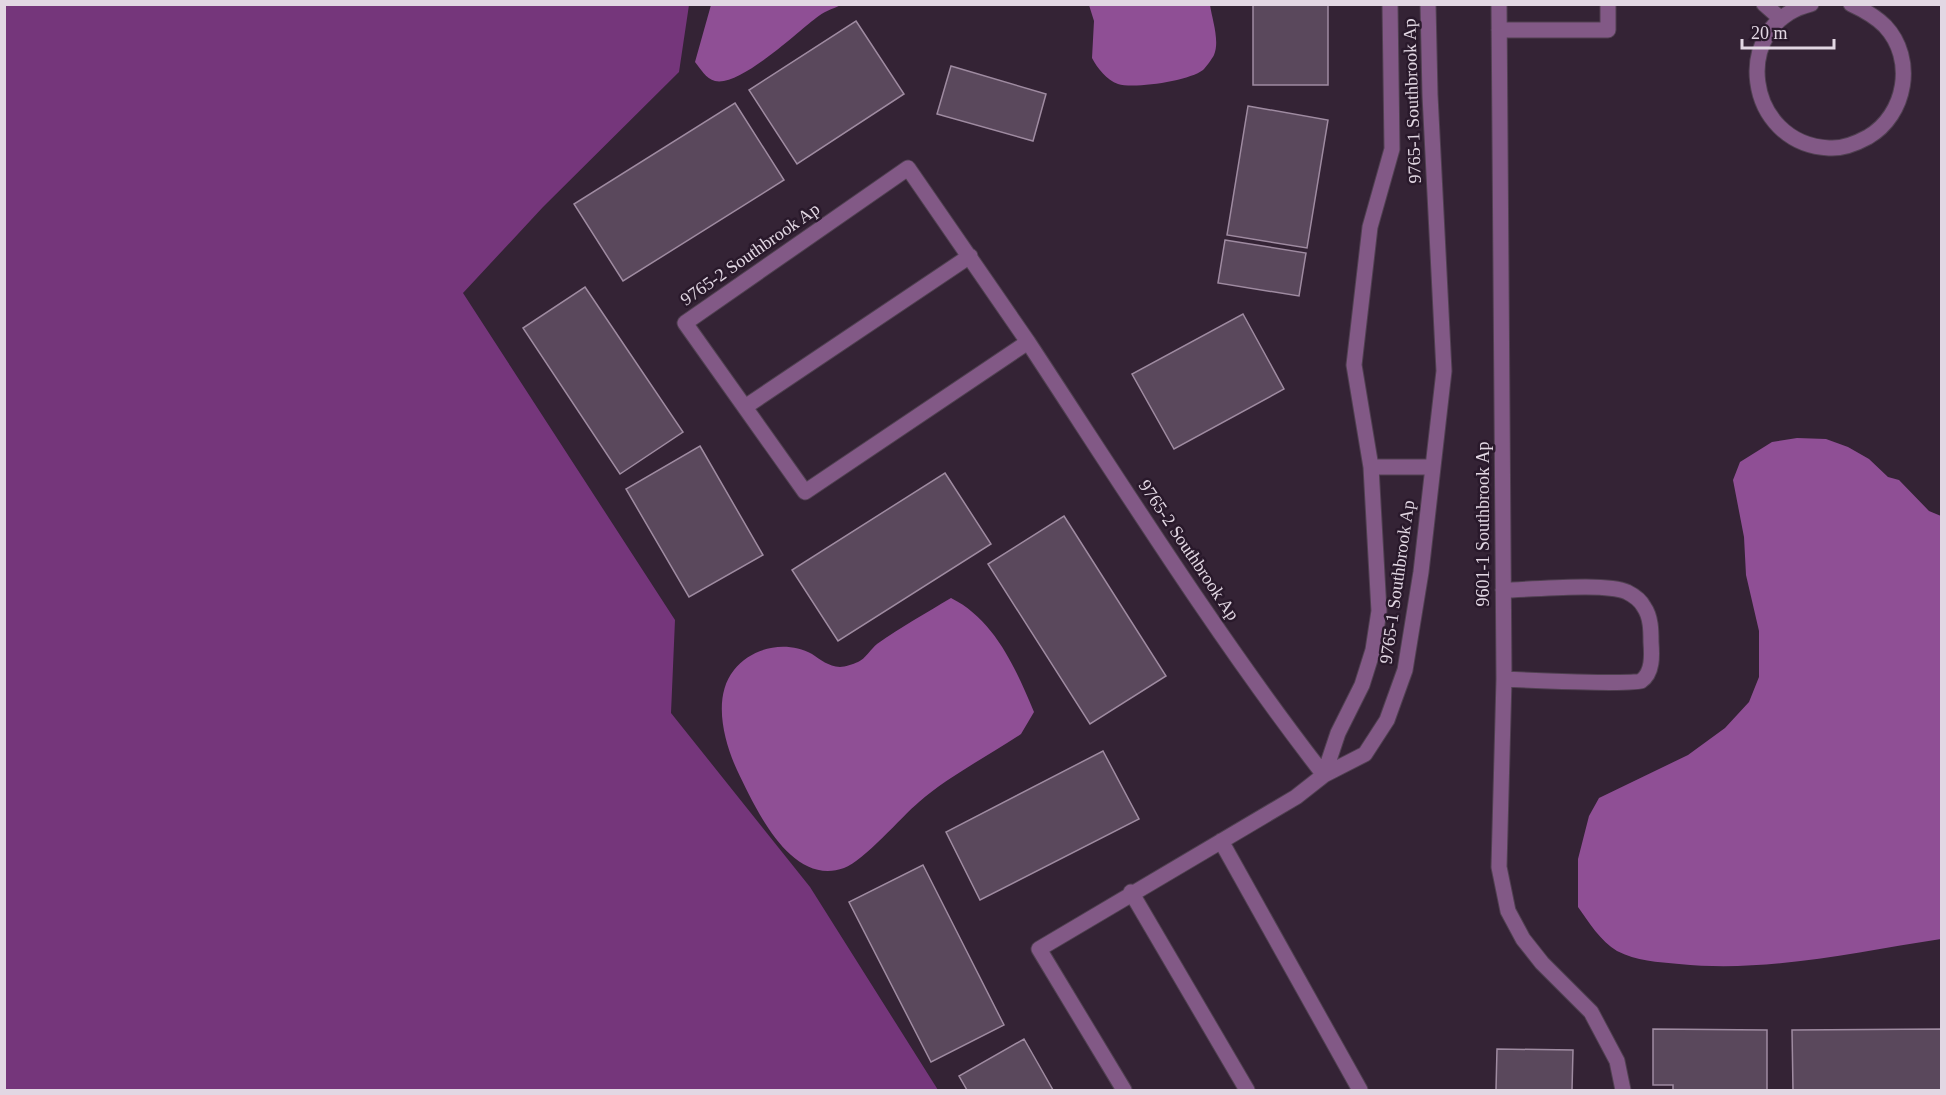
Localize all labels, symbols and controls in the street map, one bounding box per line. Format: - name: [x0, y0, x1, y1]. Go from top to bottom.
- scale bar: [1742, 12, 1834, 50]
- street label: 9765-1 Southbrook Ap: [1399, 18, 1425, 184]
- text: 20 m: [1751, 23, 1788, 43]
- street label: 9765-2 Southbrook Ap: [677, 198, 823, 310]
- street label: 9601-1 Southbrook Ap: [1473, 441, 1493, 607]
- street label: 9765-2 Southbrook Ap: [1135, 476, 1243, 624]
- street label: 9765-1 Southbrook Ap: [1376, 499, 1418, 665]

